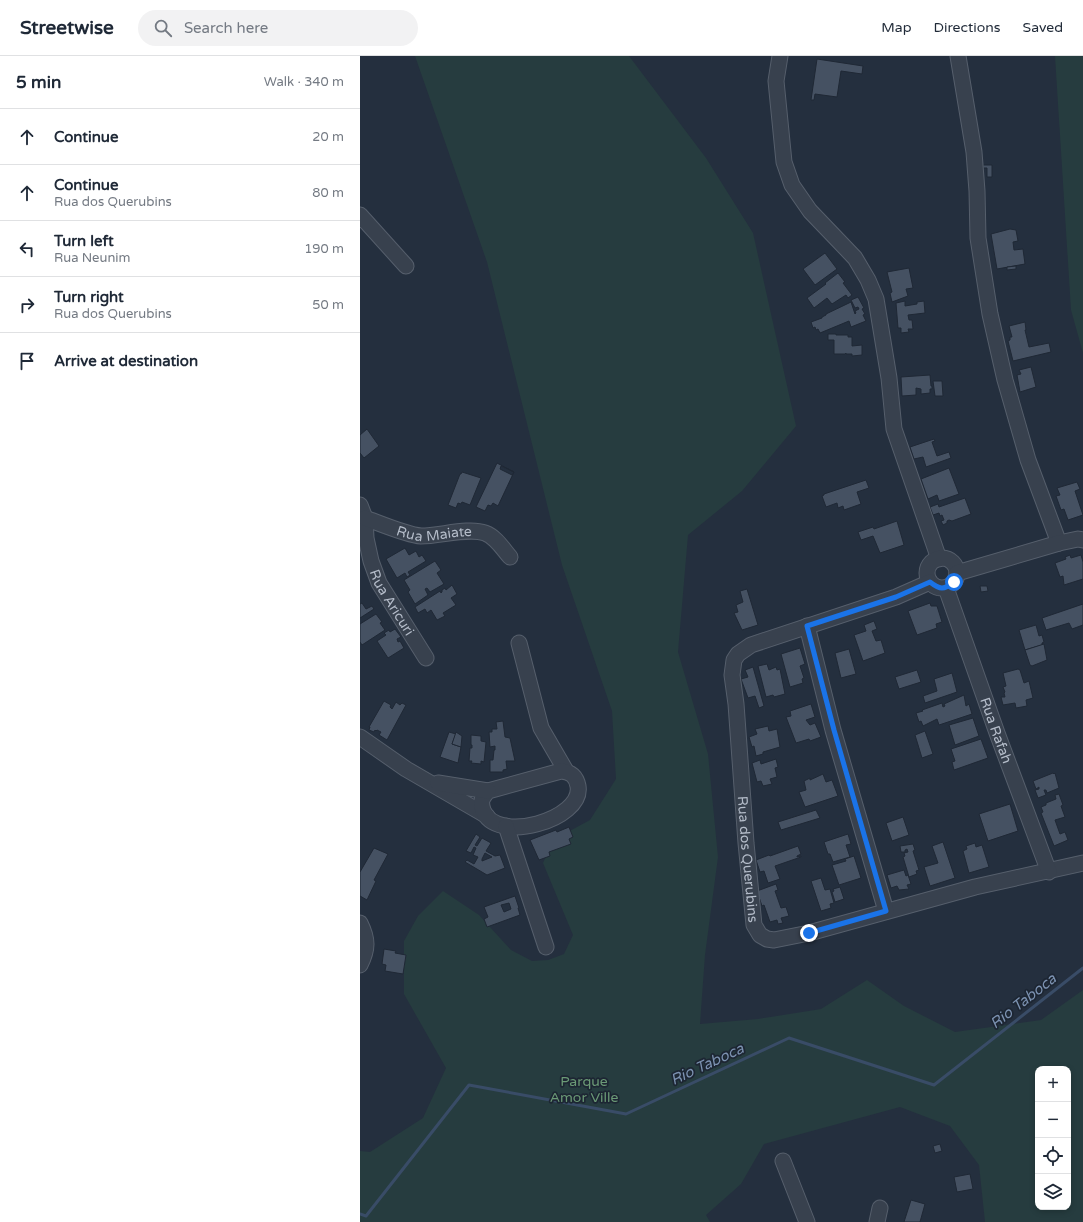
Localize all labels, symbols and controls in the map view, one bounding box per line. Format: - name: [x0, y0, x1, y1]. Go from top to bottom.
- search box: [138, 10, 418, 46]
- text: Streetwise: [20, 17, 114, 39]
- icon: search: [152, 17, 174, 39]
- text: Search here: [184, 19, 268, 37]
- text: Map: [881, 19, 912, 36]
- text: Directions: [934, 19, 1001, 36]
- text: Saved: [1023, 19, 1063, 36]
- text: 5 min: [16, 72, 61, 93]
- text: Walk · 340 m: [264, 74, 344, 90]
- icon: ahead: [16, 126, 38, 148]
- text: Continue: [54, 128, 118, 146]
- text: 20 m: [312, 129, 344, 145]
- text: Continue: [54, 176, 118, 194]
- icon: ahead: [16, 182, 38, 204]
- text: 80 m: [312, 185, 344, 201]
- text: Rua dos Querubins: [54, 194, 172, 210]
- text: Turn left: [54, 232, 114, 250]
- icon: left: [16, 238, 38, 260]
- text: 190 m: [304, 241, 344, 257]
- text: Rua Neunim: [54, 250, 130, 266]
- text: Turn right: [54, 288, 124, 306]
- icon: right: [16, 294, 38, 316]
- text: 50 m: [312, 297, 344, 313]
- text: Rua dos Querubins: [54, 306, 172, 322]
- icon: arrive: [16, 350, 38, 372]
- text: Arrive at destination: [54, 352, 198, 370]
- street label: Rua Maiate: [395, 522, 472, 545]
- street label: Rua Aricuri: [366, 567, 418, 638]
- route start: [945, 573, 963, 591]
- street label: Rua Rafah: [977, 695, 1016, 766]
- street label: Rua dos Querubins: [734, 795, 762, 924]
- route end: [800, 924, 818, 942]
- water label: Rio Taboca: [986, 969, 1060, 1032]
- water label: Rio Taboca: [667, 1039, 747, 1089]
- map controls: [1035, 1066, 1071, 1210]
- button: +: [1035, 1066, 1071, 1102]
- park label: Parque Amor Ville: [550, 1073, 618, 1106]
- button: −: [1035, 1102, 1071, 1138]
- button: locate: [1035, 1138, 1071, 1174]
- button: layers: [1035, 1174, 1071, 1210]

